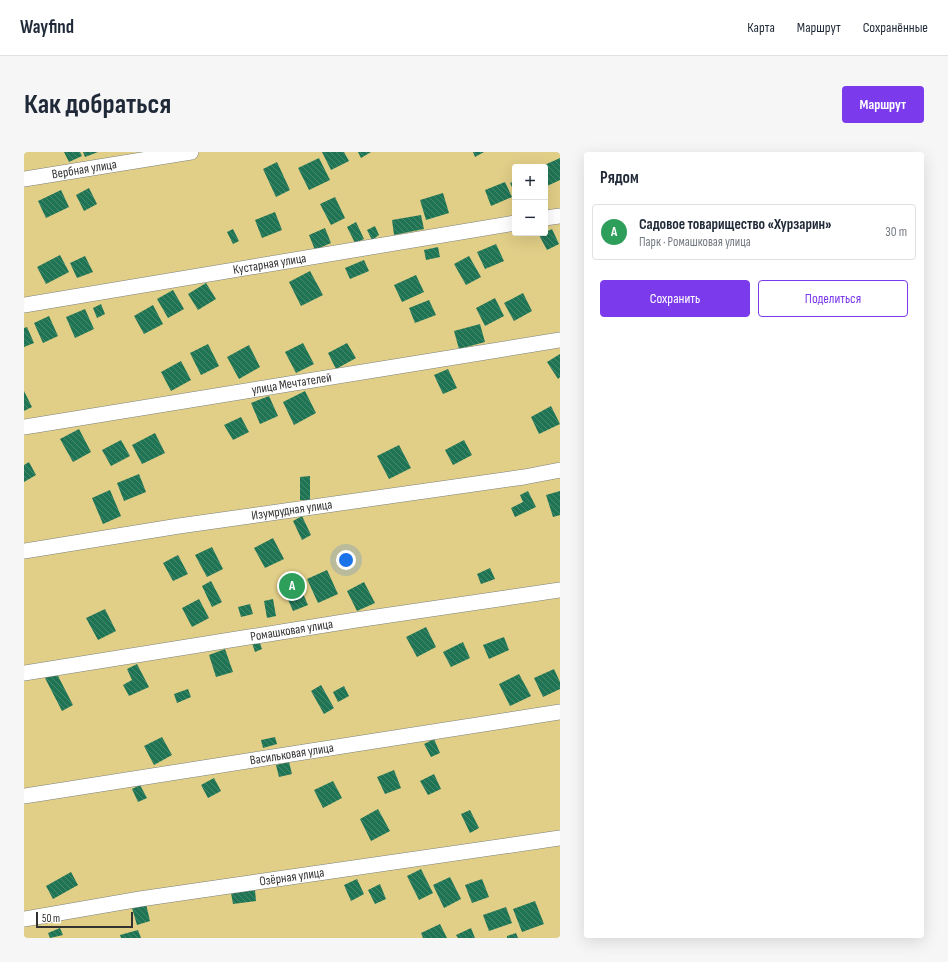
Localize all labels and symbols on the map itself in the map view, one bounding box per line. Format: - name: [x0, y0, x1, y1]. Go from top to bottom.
- street label: Вербная улица: [51, 156, 118, 182]
- street label: Кустарная улица: [232, 250, 307, 278]
- street label: улица Мечтателей: [250, 369, 333, 398]
- street label: Изумрудная улица: [250, 496, 333, 524]
- your location: [336, 550, 356, 570]
- pin: A: [279, 571, 305, 601]
- street label: Ромашковая улица: [249, 616, 334, 645]
- street label: Васильковая улица: [249, 740, 335, 768]
- street label: Озёрная улица: [258, 864, 325, 890]
- scale bar: [36, 910, 133, 929]

